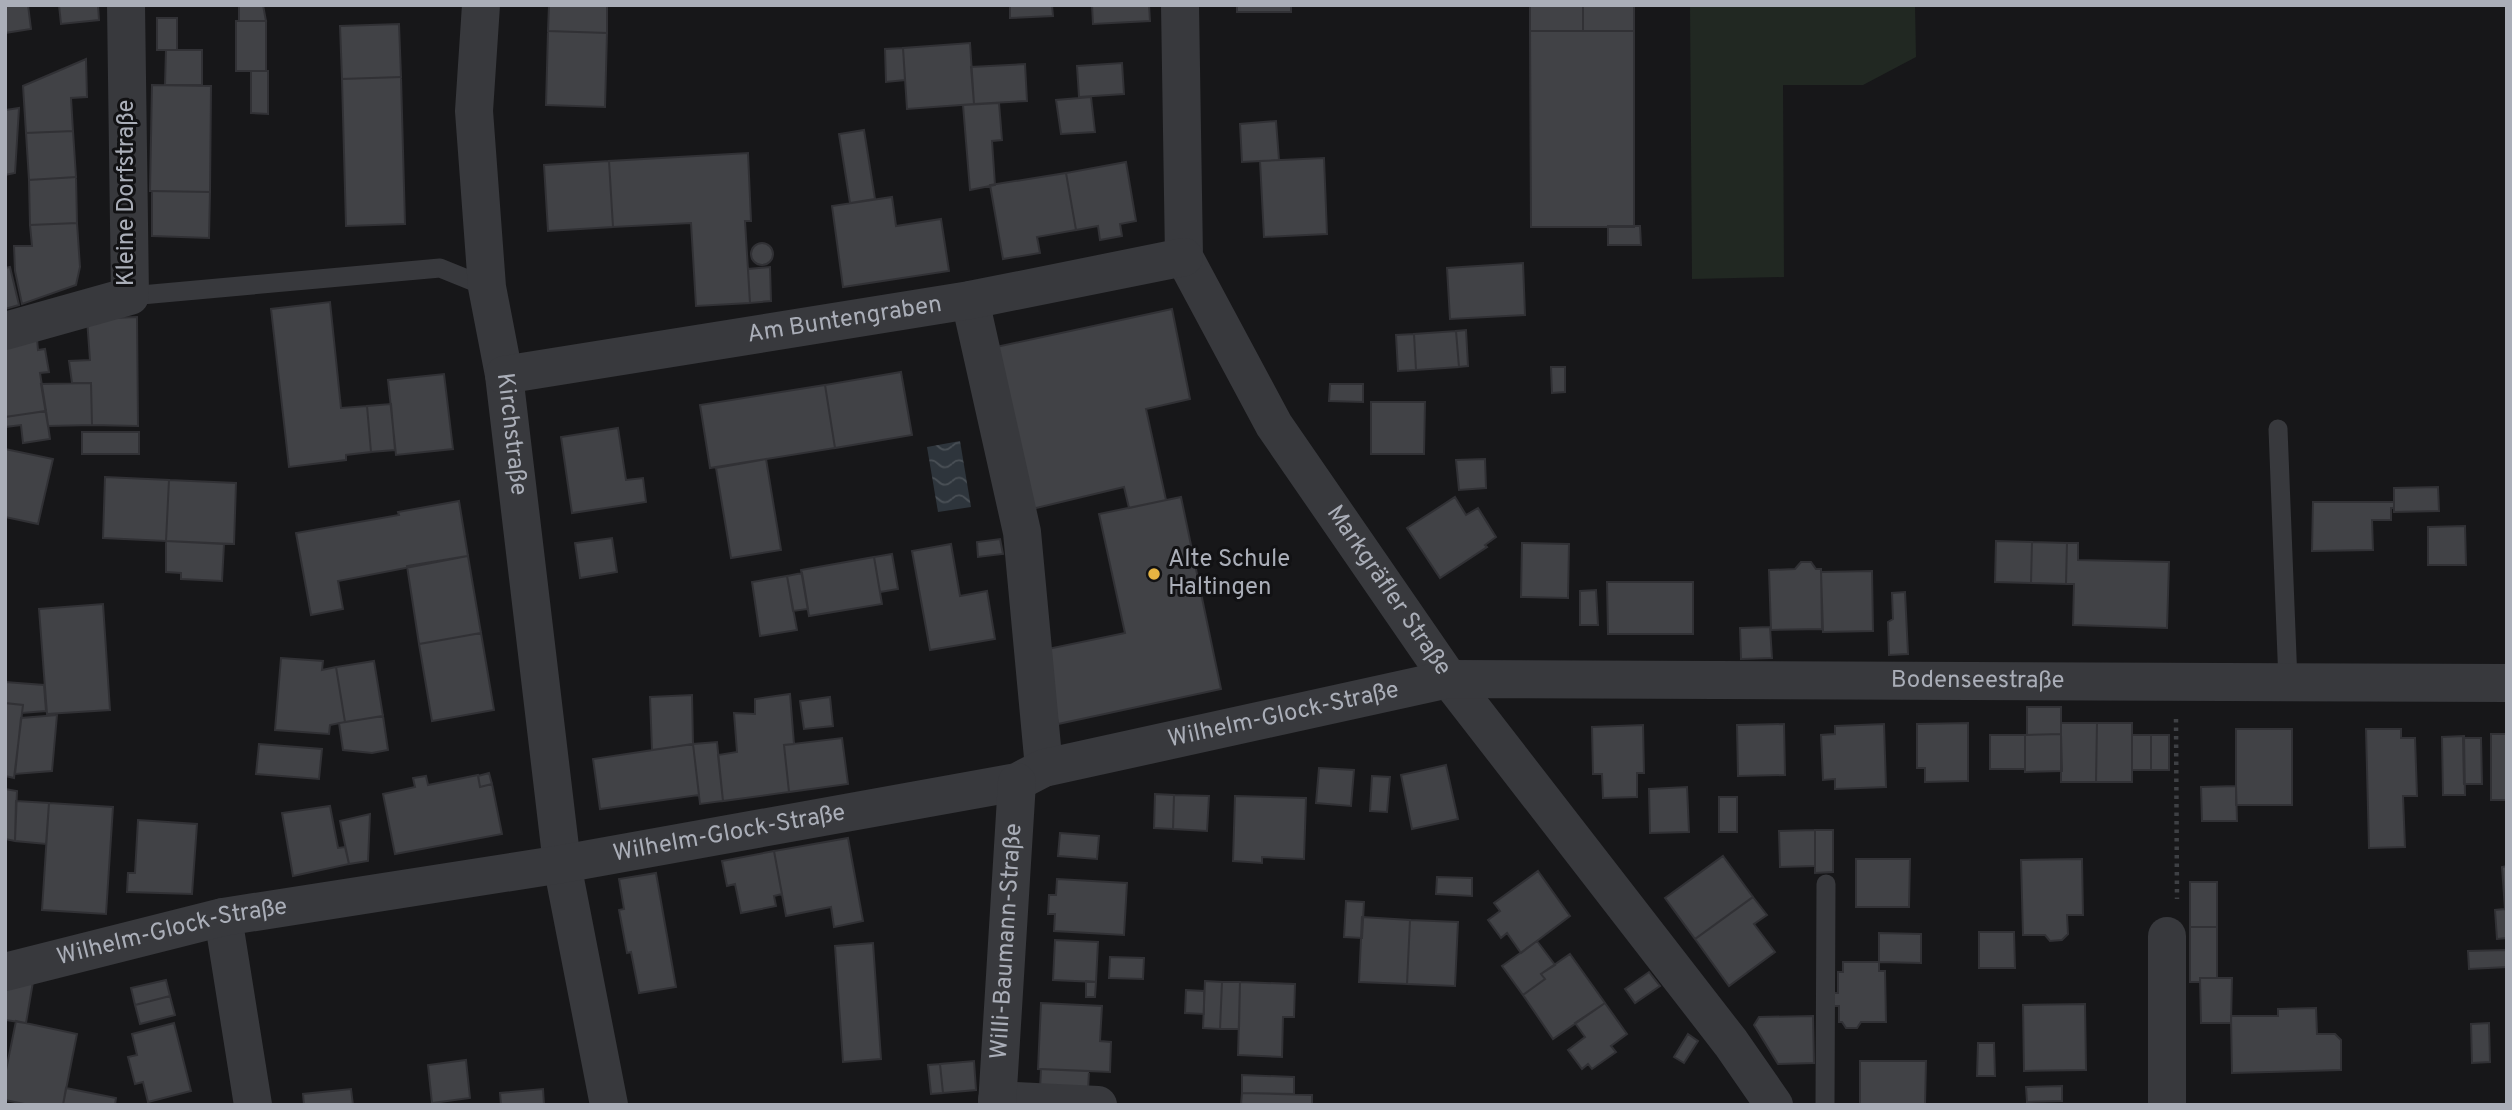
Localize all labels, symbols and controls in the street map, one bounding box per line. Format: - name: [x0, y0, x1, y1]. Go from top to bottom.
- street label: Kleine Dorfstraße: [112, 100, 142, 286]
- street label: Am Buntengraben: [745, 290, 944, 351]
- street label: Kirchstraße: [489, 371, 533, 497]
- street label: Markgräfler Straße: [1319, 500, 1457, 682]
- place label: Alte Schule Haltingen: [1168, 545, 1290, 603]
- marker: Alte Schule Haltingen: [1146, 566, 1162, 582]
- street label: Bodenseestraße: [1891, 666, 2065, 696]
- street label: Wilhelm-Glock-Straße: [1165, 675, 1402, 755]
- street label: Wilhelm-Glock-Straße: [611, 798, 848, 869]
- street label: Willi-Baumann-Straße: [985, 822, 1029, 1060]
- street label: Wilhelm-Glock-Straße: [54, 892, 289, 973]

